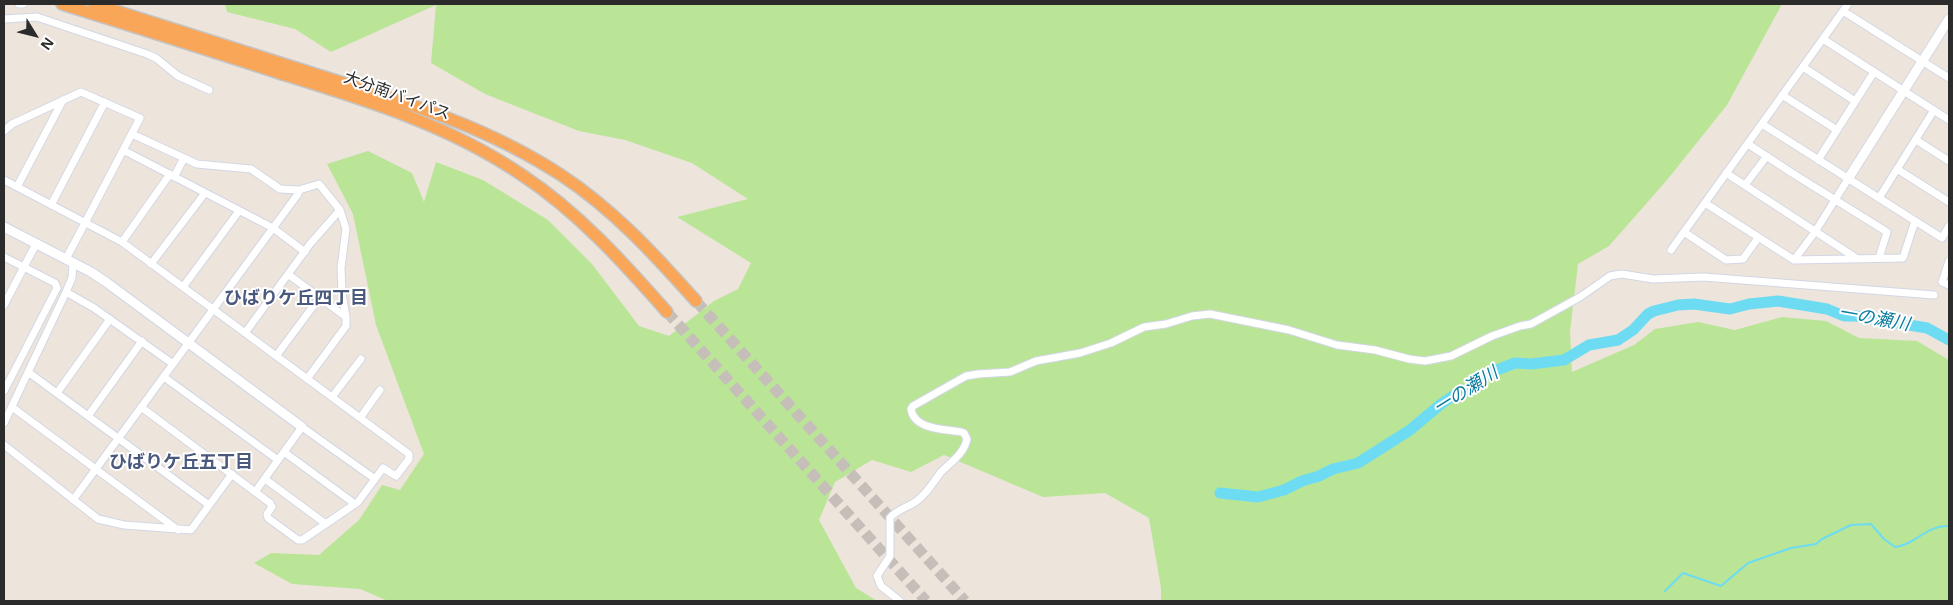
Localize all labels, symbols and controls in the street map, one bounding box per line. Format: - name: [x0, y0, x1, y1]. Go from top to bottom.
- north arrow: [10, 10, 60, 60]
- text: N: [37, 34, 59, 54]
- street label: 大分南バイパス: [341, 68, 453, 124]
- district label: ひばりケ丘四丁目: [224, 288, 368, 310]
- water label: 一の瀬川: [1837, 302, 1911, 336]
- water label: 一の瀬川: [1430, 363, 1502, 419]
- district label: ひばりケ丘五丁目: [109, 452, 253, 474]

